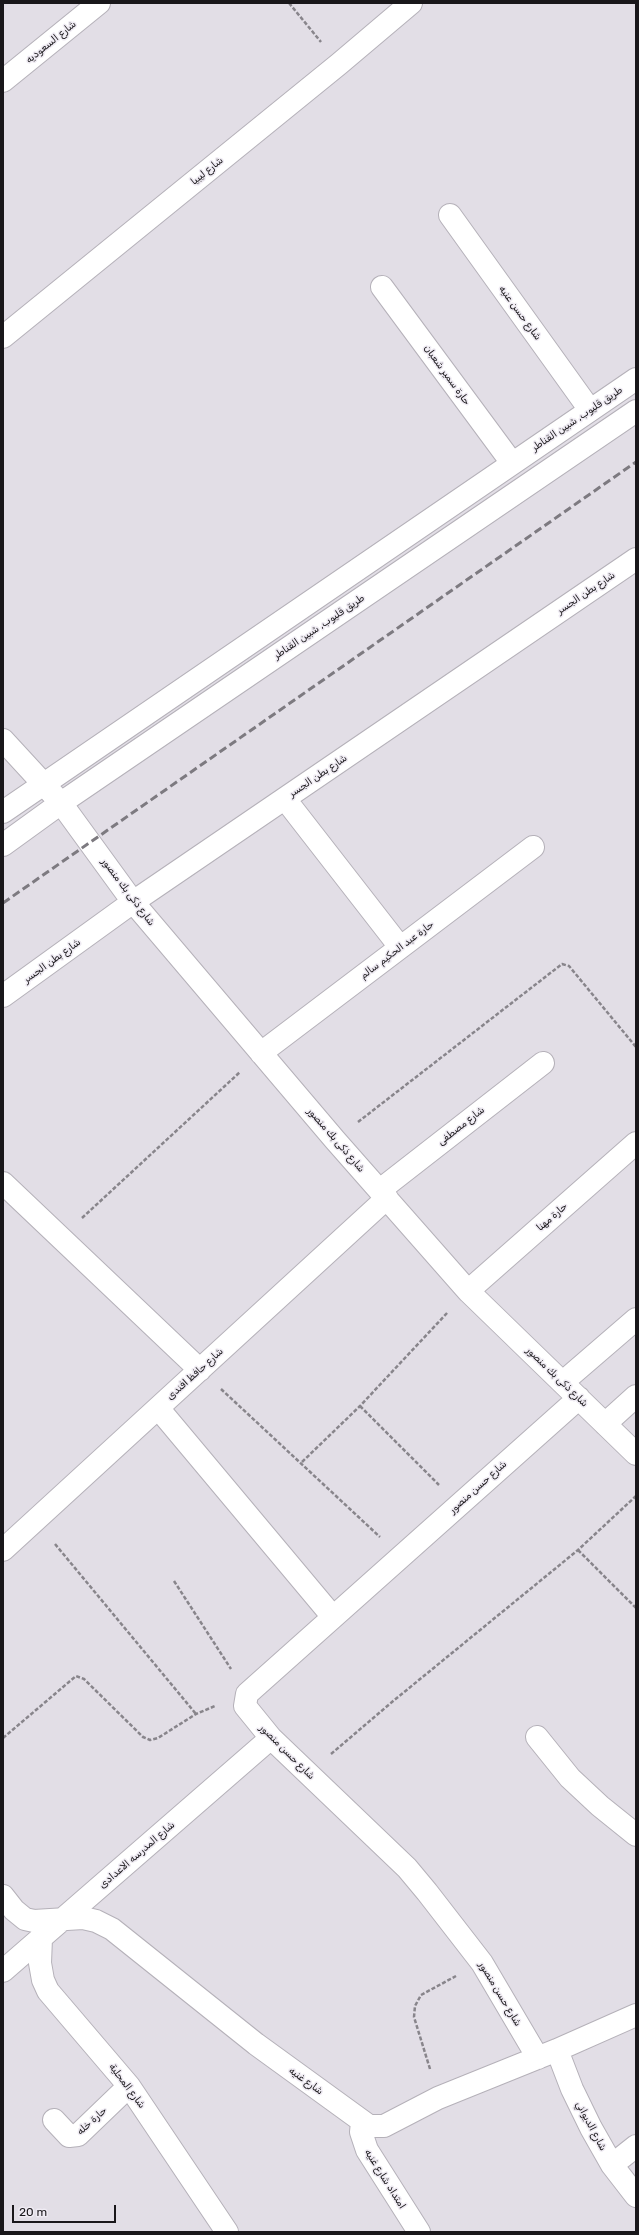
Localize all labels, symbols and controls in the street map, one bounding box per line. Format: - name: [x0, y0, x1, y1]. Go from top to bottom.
- street label: شارع السعوديه: [23, 18, 79, 66]
- street label: شارع ليبيا: [188, 154, 226, 188]
- street label: شارع حسن عنيه: [496, 283, 544, 343]
- street label: حارة سمير شعبان: [421, 343, 473, 407]
- street label: طريق قليوب, شبين القناطر: [529, 384, 625, 454]
- street label: شارع بطن الجسر: [555, 569, 617, 617]
- street label: طريق قليوب, شبين القناطر: [271, 592, 367, 662]
- street label: شارع بطن الجسر: [287, 752, 349, 800]
- street label: شارع ذكى بك منصور: [99, 856, 157, 928]
- street label: حارة عبد الحكيم سالم: [358, 918, 436, 982]
- street label: شارع بطن الجسر: [21, 936, 83, 986]
- street label: شارع مصطفى: [435, 1104, 487, 1148]
- street label: شارع ذكى بك منصور: [305, 1105, 367, 1175]
- street label: حارة مهنا: [534, 1200, 570, 1234]
- street label: شارع ذكى بك منصور: [524, 1344, 590, 1410]
- street label: شارع حافظ افندى: [164, 1345, 226, 1403]
- street label: شارع حسن منصور: [447, 1458, 509, 1516]
- street label: شارع حسن منصور: [257, 1722, 317, 1782]
- street label: شارع المدرسه الاعدادى: [97, 1819, 177, 1891]
- street label: شارع حسن منصور: [476, 1960, 524, 2028]
- street label: شارع المحلية: [106, 2061, 148, 2111]
- street label: شارع غنيه: [286, 2065, 326, 2097]
- street label: شارع الديواني: [573, 2099, 609, 2153]
- street label: حارة خله: [75, 2105, 109, 2137]
- street label: امتداد شارع غنيه: [362, 2147, 408, 2211]
- scale bar: [14, 2197, 118, 2223]
- text: 20 m: [19, 2205, 47, 2219]

